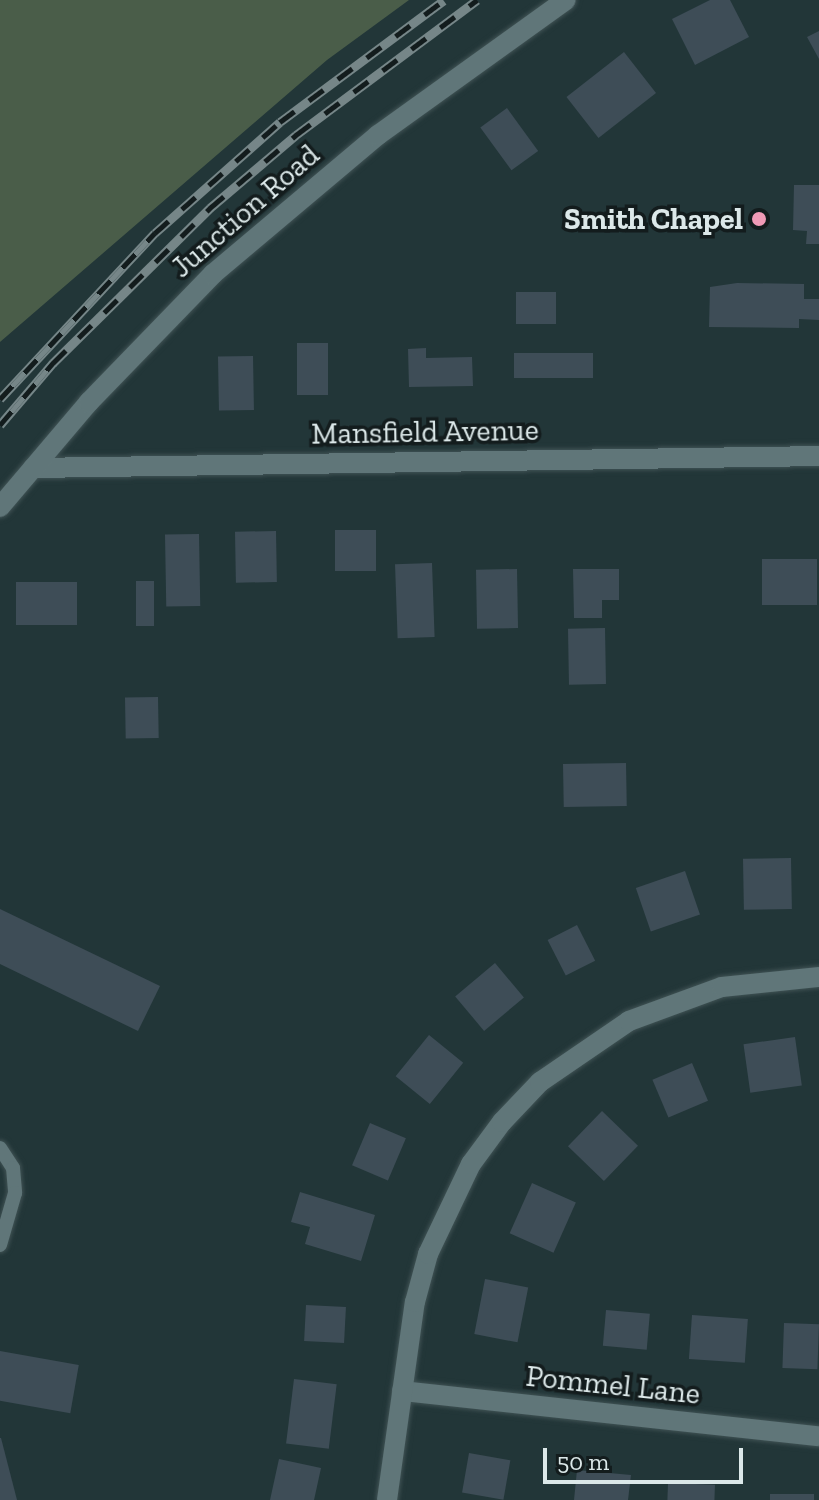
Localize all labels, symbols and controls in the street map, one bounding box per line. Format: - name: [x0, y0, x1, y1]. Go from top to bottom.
- street label: Junction Road: [164, 137, 326, 285]
- place label: Smith Chapel: [564, 201, 743, 237]
- marker: Smith Chapel: [750, 210, 768, 228]
- street label: Mansfield Avenue: [310, 412, 540, 452]
- street label: Pommel Lane: [524, 1358, 702, 1412]
- scale bar: [547, 1432, 747, 1482]
- text: 50 m: [557, 1447, 609, 1476]

